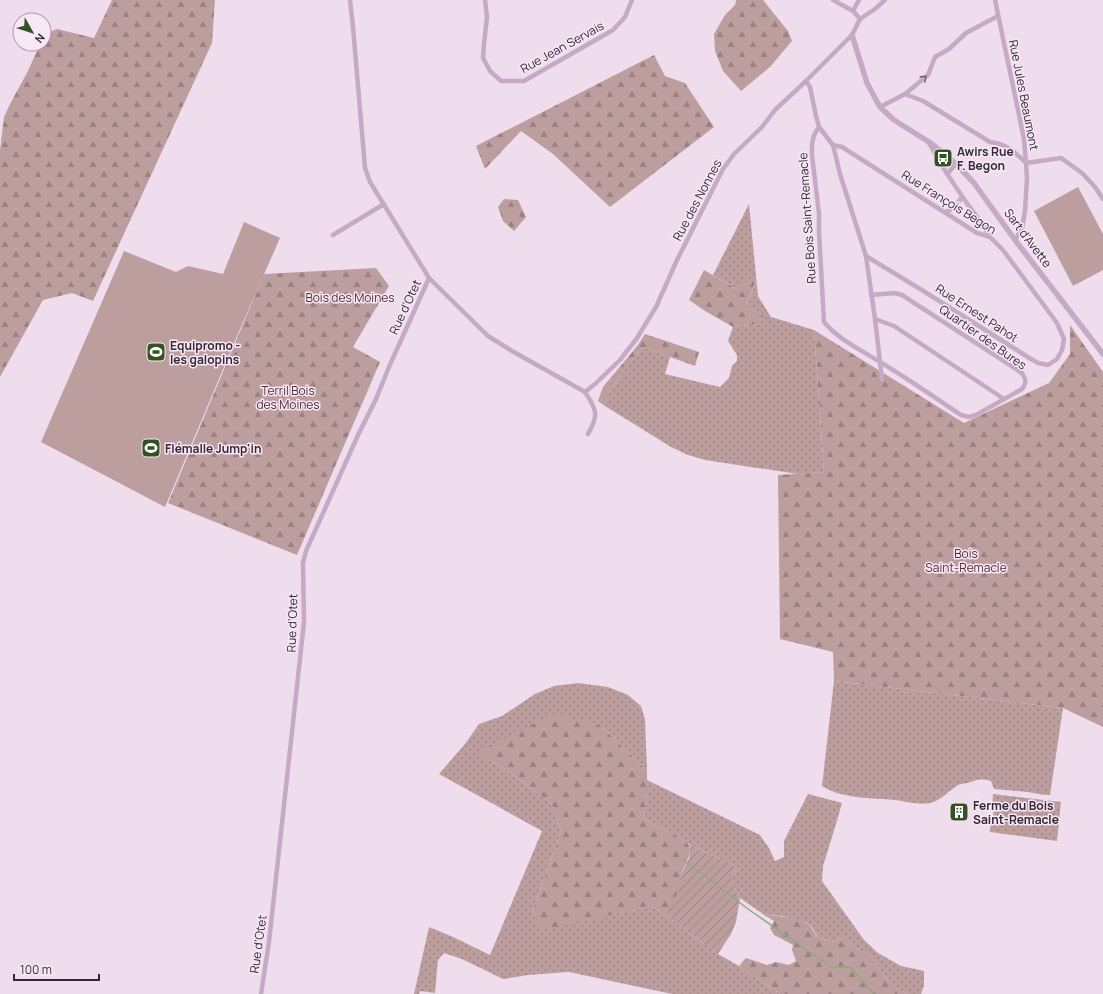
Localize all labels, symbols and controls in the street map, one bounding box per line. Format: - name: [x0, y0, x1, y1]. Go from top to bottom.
- north arrow: [12, 12, 52, 52]
- street label: Rue Jean Servais: [517, 17, 607, 77]
- text: N: [32, 31, 48, 46]
- street label: Rue Jules Beaumont: [1005, 38, 1043, 152]
- one-way arrow: [919, 76, 927, 83]
- place label: Awirs Rue F. Begon: [957, 143, 1014, 174]
- bus stop icon: Awirs Rue F. Begon: [932, 147, 954, 169]
- street label: Rue Bois Saint-Remacle: [794, 152, 820, 284]
- street label: Rue des Nonnes: [668, 156, 726, 244]
- street label: Rue François Begon: [898, 166, 1000, 238]
- street label: Sart d'Avette: [1000, 205, 1056, 271]
- street label: Rue d'Otet: [385, 277, 425, 337]
- street label: Rue Ernest Pahot: [932, 280, 1022, 346]
- park label: Bois des Moines: [305, 289, 395, 306]
- street label: Quartier des Bures: [936, 301, 1030, 373]
- place label: Equipromo - les galopins: [170, 337, 240, 368]
- sports icon: Equipromo - les galopins: [145, 341, 167, 363]
- park label: Terril Bois des Moines: [256, 382, 320, 413]
- sports icon: Flémalle Jump'in: [140, 437, 162, 459]
- place label: Flémalle Jump'in: [165, 440, 261, 457]
- park label: Bois Saint-Remacle: [925, 545, 1007, 576]
- street label: Rue d'Otet: [282, 593, 302, 653]
- place label: Ferme du Bois Saint-Remacle: [973, 797, 1059, 828]
- building icon: Ferme du Bois Saint-Remacle: [948, 801, 970, 823]
- street label: Rue d'Otet: [245, 913, 271, 974]
- scale bar: [14, 956, 99, 982]
- text: 100 m: [20, 961, 52, 978]

